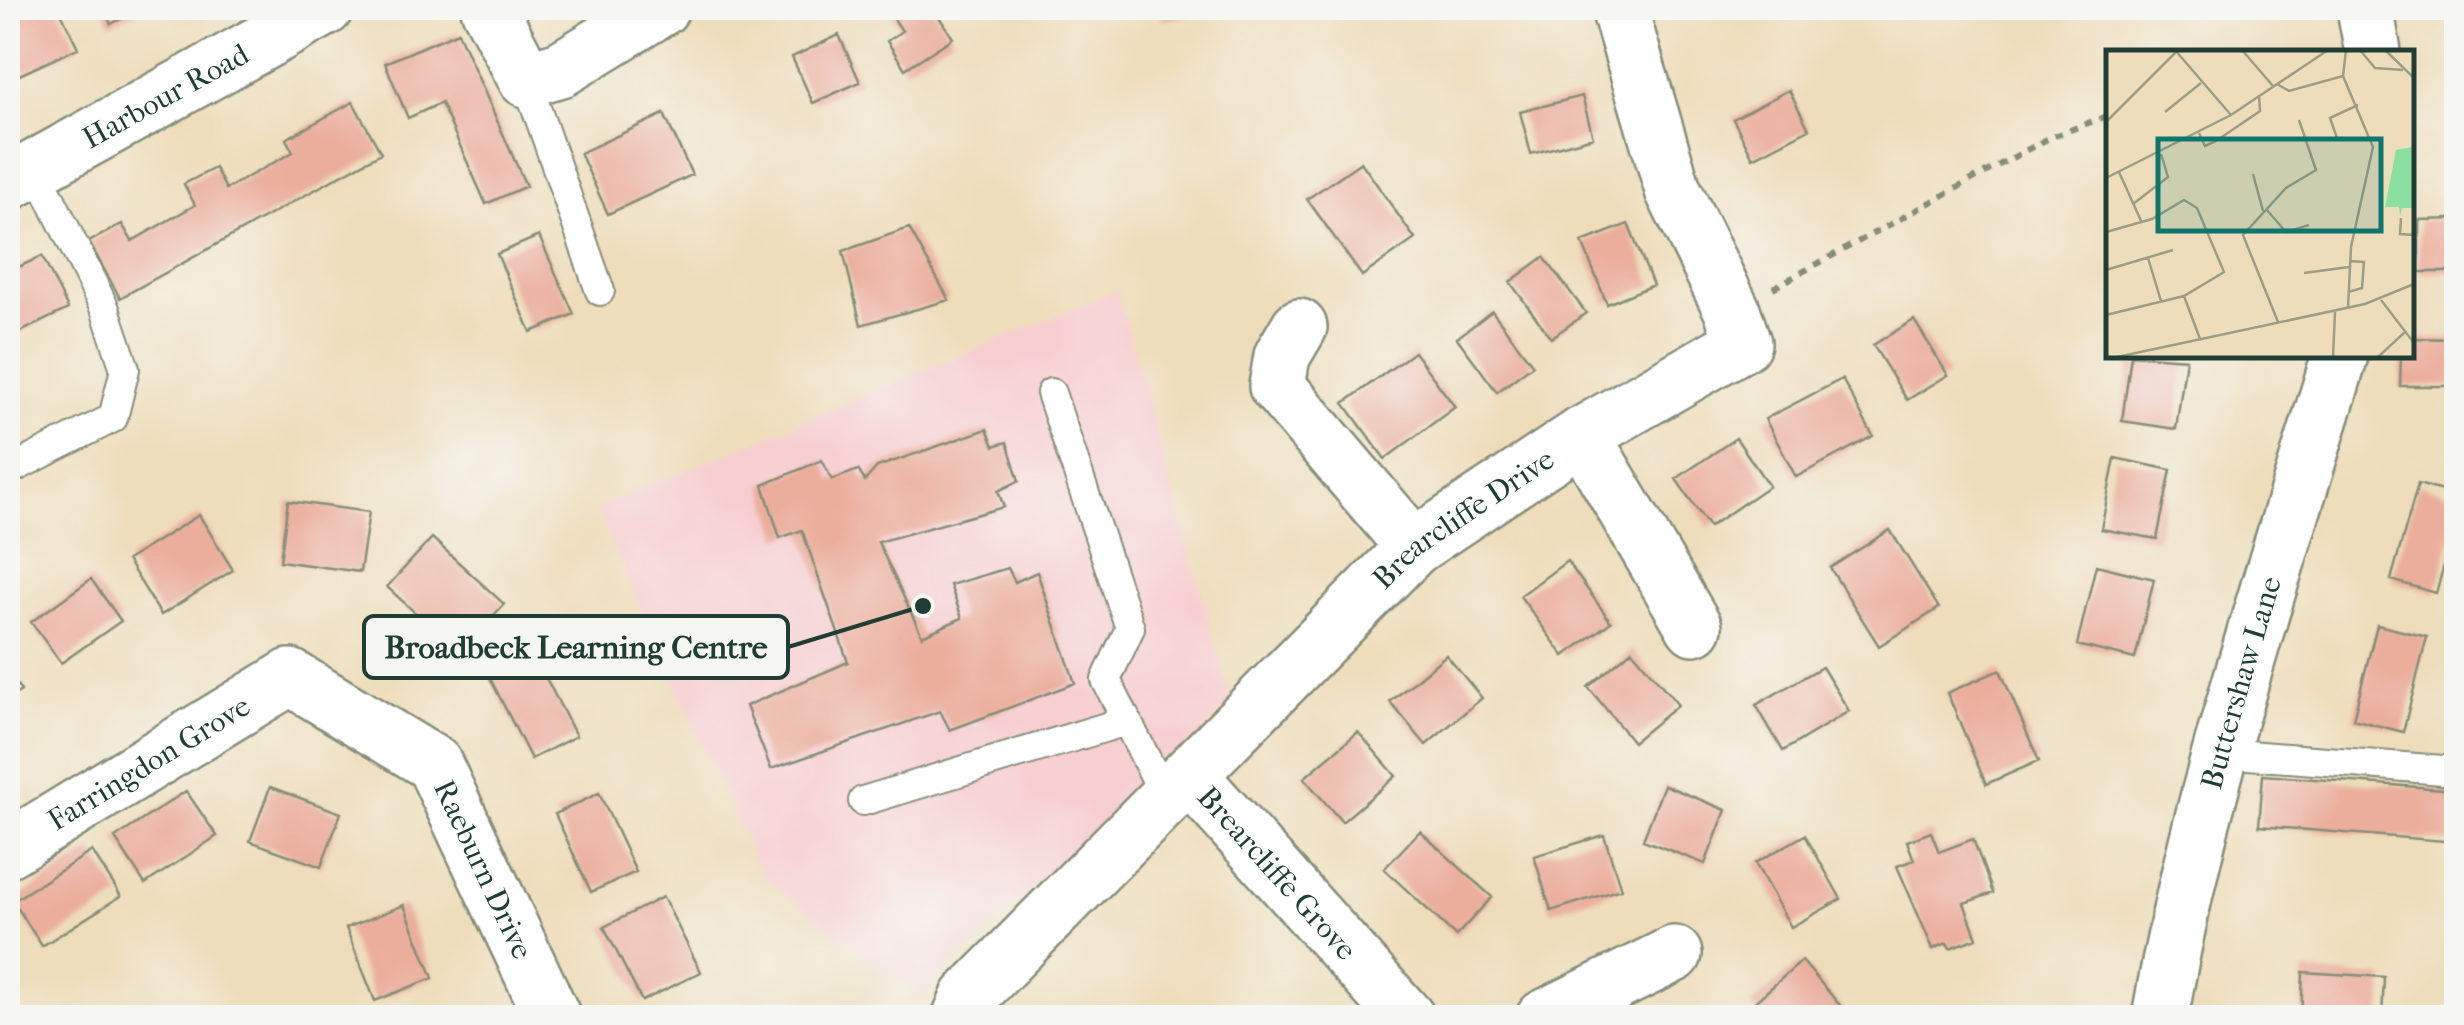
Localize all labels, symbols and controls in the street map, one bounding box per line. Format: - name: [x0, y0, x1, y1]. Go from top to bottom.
- street label: Harbour Road: [77, 36, 255, 156]
- inset map: [2106, 50, 2414, 358]
- street label: Brearcliffe Drive: [1366, 442, 1561, 596]
- street label: Buttershaw Lane: [2194, 572, 2289, 793]
- callout: Broadbeck Learning Centre: [364, 616, 788, 678]
- text: Broadbeck Learning Centre: [384, 629, 768, 666]
- street label: Farringdon Grove: [42, 688, 257, 838]
- street label: Raeburn Drive: [426, 775, 540, 965]
- street label: Brearcliffe Grove: [1190, 780, 1364, 967]

